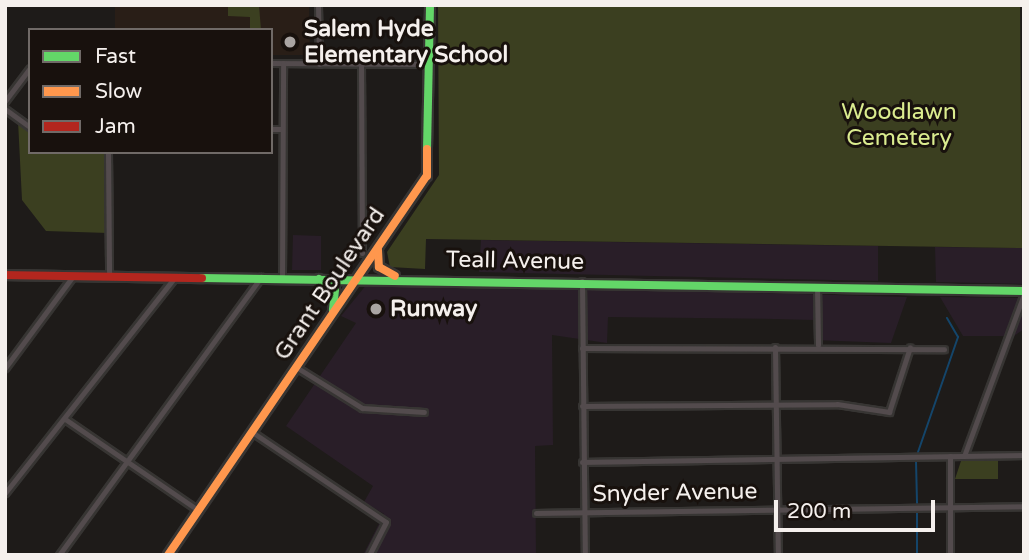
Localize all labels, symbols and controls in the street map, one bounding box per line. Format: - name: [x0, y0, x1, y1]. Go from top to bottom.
- place label: Salem Hyde Elementary School: [304, 15, 508, 69]
- legend: [28, 28, 273, 154]
- marker: Salem Hyde Elementary School: [282, 34, 298, 50]
- text: Fast: [95, 44, 136, 69]
- text: Slow: [95, 79, 142, 104]
- park label: Woodlawn Cemetery: [841, 98, 957, 152]
- text: Jam: [95, 114, 136, 139]
- street label: Grant Boulevard: [269, 202, 391, 366]
- street label: Teall Avenue: [446, 246, 584, 276]
- place label: Runway: [390, 295, 477, 323]
- marker: Runway: [368, 301, 384, 317]
- street label: Snyder Avenue: [592, 478, 758, 508]
- scale bar: [777, 486, 938, 530]
- text: 200 m: [787, 499, 851, 524]

